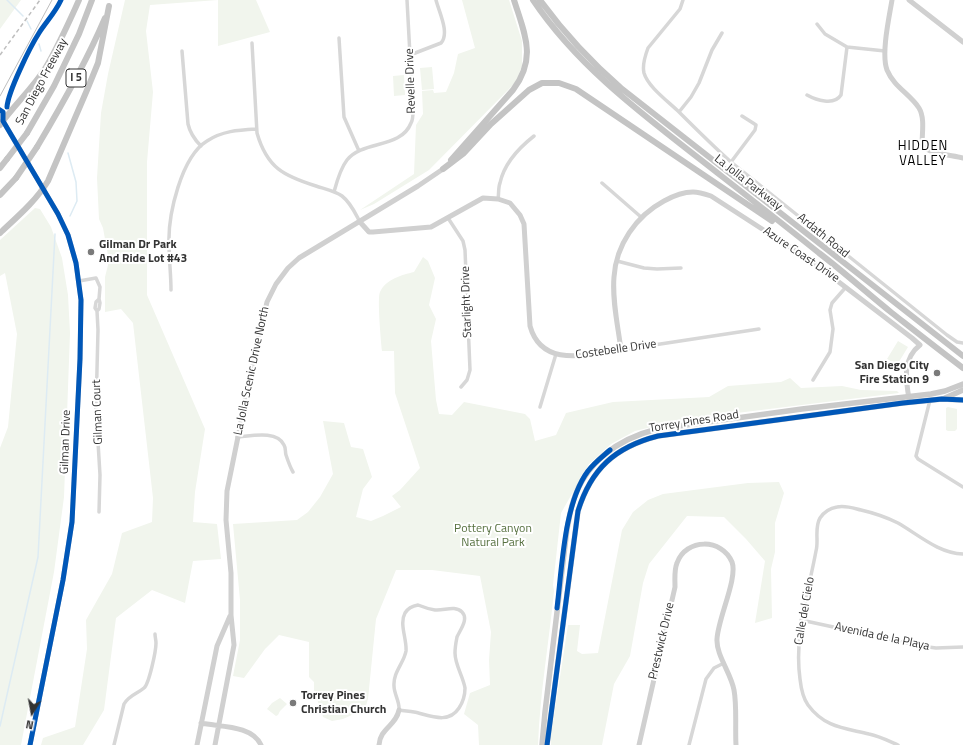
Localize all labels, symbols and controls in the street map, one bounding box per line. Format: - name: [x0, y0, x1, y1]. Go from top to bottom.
- street label: San Diego Freeway: [13, 36, 71, 128]
- street label: Revelle Drive: [403, 48, 419, 114]
- road number: I 5: [66, 69, 86, 87]
- district label: HIDDEN VALLEY: [898, 139, 948, 170]
- street label: La Jolla Parkway: [711, 152, 785, 214]
- street label: Ardath Road: [794, 211, 852, 261]
- street label: Azure Coast Drive: [760, 224, 842, 286]
- place label: Gilman Dr Park And Ride Lot #43: [99, 238, 187, 266]
- marker: Gilman Dr Park And Ride Lot #43: [86, 247, 96, 257]
- street label: Starlight Drive: [459, 266, 475, 338]
- street label: La Jolla Scenic Drive North: [231, 305, 273, 437]
- street label: Costebelle Drive: [575, 337, 657, 363]
- place label: San Diego City Fire Station 9: [855, 359, 929, 387]
- marker: San Diego City Fire Station 9: [932, 368, 942, 378]
- street label: Gilman Court: [90, 379, 106, 445]
- street label: Torrey Pines Road: [648, 408, 740, 436]
- street label: Gilman Drive: [58, 410, 74, 474]
- park label: Pottery Canyon Natural Park: [454, 522, 532, 550]
- street label: Calle del Cielo: [792, 576, 818, 646]
- street label: Prestwick Drive: [646, 601, 678, 681]
- street label: Avenida de la Playa: [833, 620, 931, 654]
- place label: Torrey Pines Christian Church: [301, 689, 386, 717]
- north arrow: [12, 693, 52, 733]
- marker: Torrey Pines Christian Church: [288, 698, 298, 708]
- text: N: [24, 716, 35, 733]

